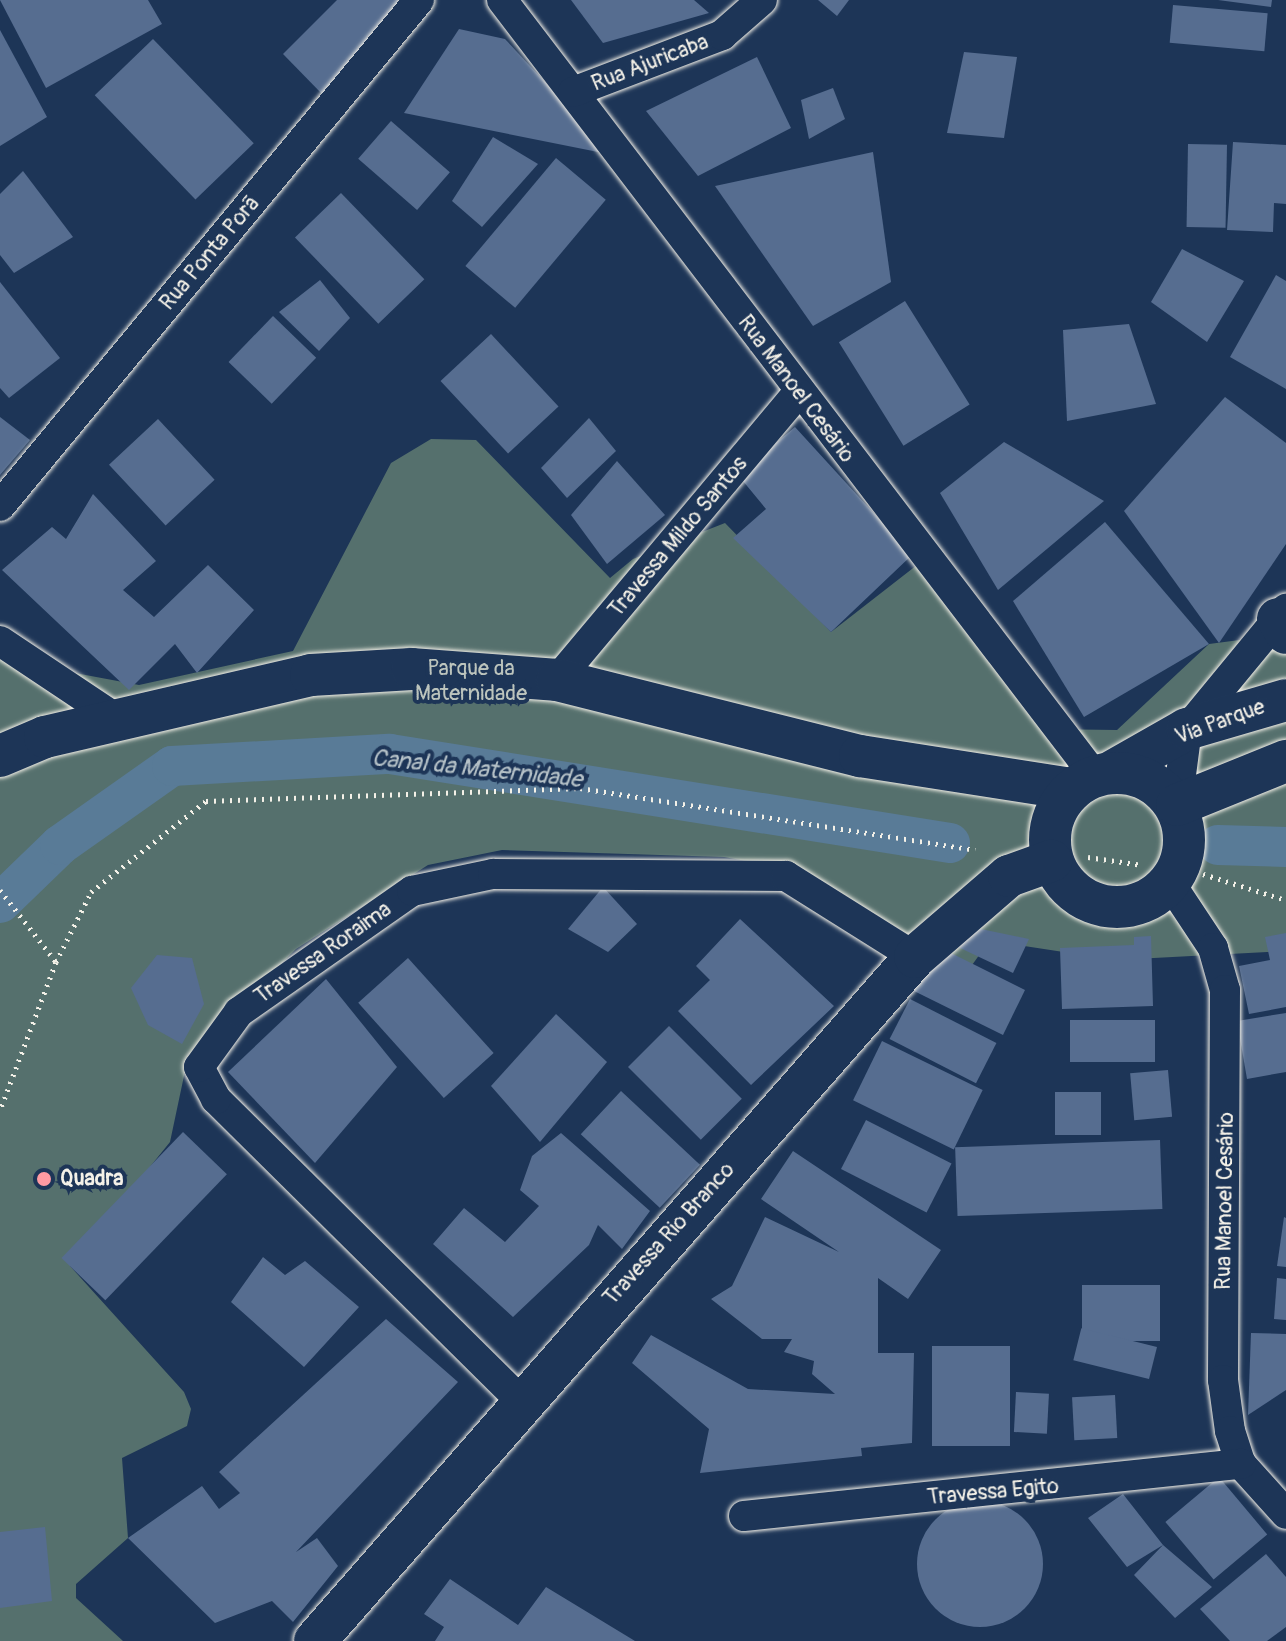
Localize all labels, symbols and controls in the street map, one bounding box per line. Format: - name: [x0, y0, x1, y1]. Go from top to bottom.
- street label: Rua Ajuricaba: [588, 29, 712, 97]
- street label: Rua Ponta Porã: [154, 190, 266, 316]
- street label: Rua Manoel Cesário: [732, 310, 860, 468]
- street label: Travessa Mildo Santos: [603, 451, 753, 623]
- park label: Parque da Maternidade: [415, 655, 527, 706]
- street label: Via Parque: [1171, 694, 1269, 750]
- water label: Canal da Maternidade: [370, 744, 584, 794]
- street label: Travessa Roraima: [250, 896, 396, 1010]
- street label: Rua Manoel Cesário: [1210, 1112, 1240, 1290]
- street label: Travessa Rio Branco: [598, 1157, 740, 1311]
- place label: Quadra: [60, 1166, 124, 1192]
- marker: Quadra: [35, 1170, 53, 1188]
- street label: Travessa Egito: [926, 1473, 1060, 1511]

